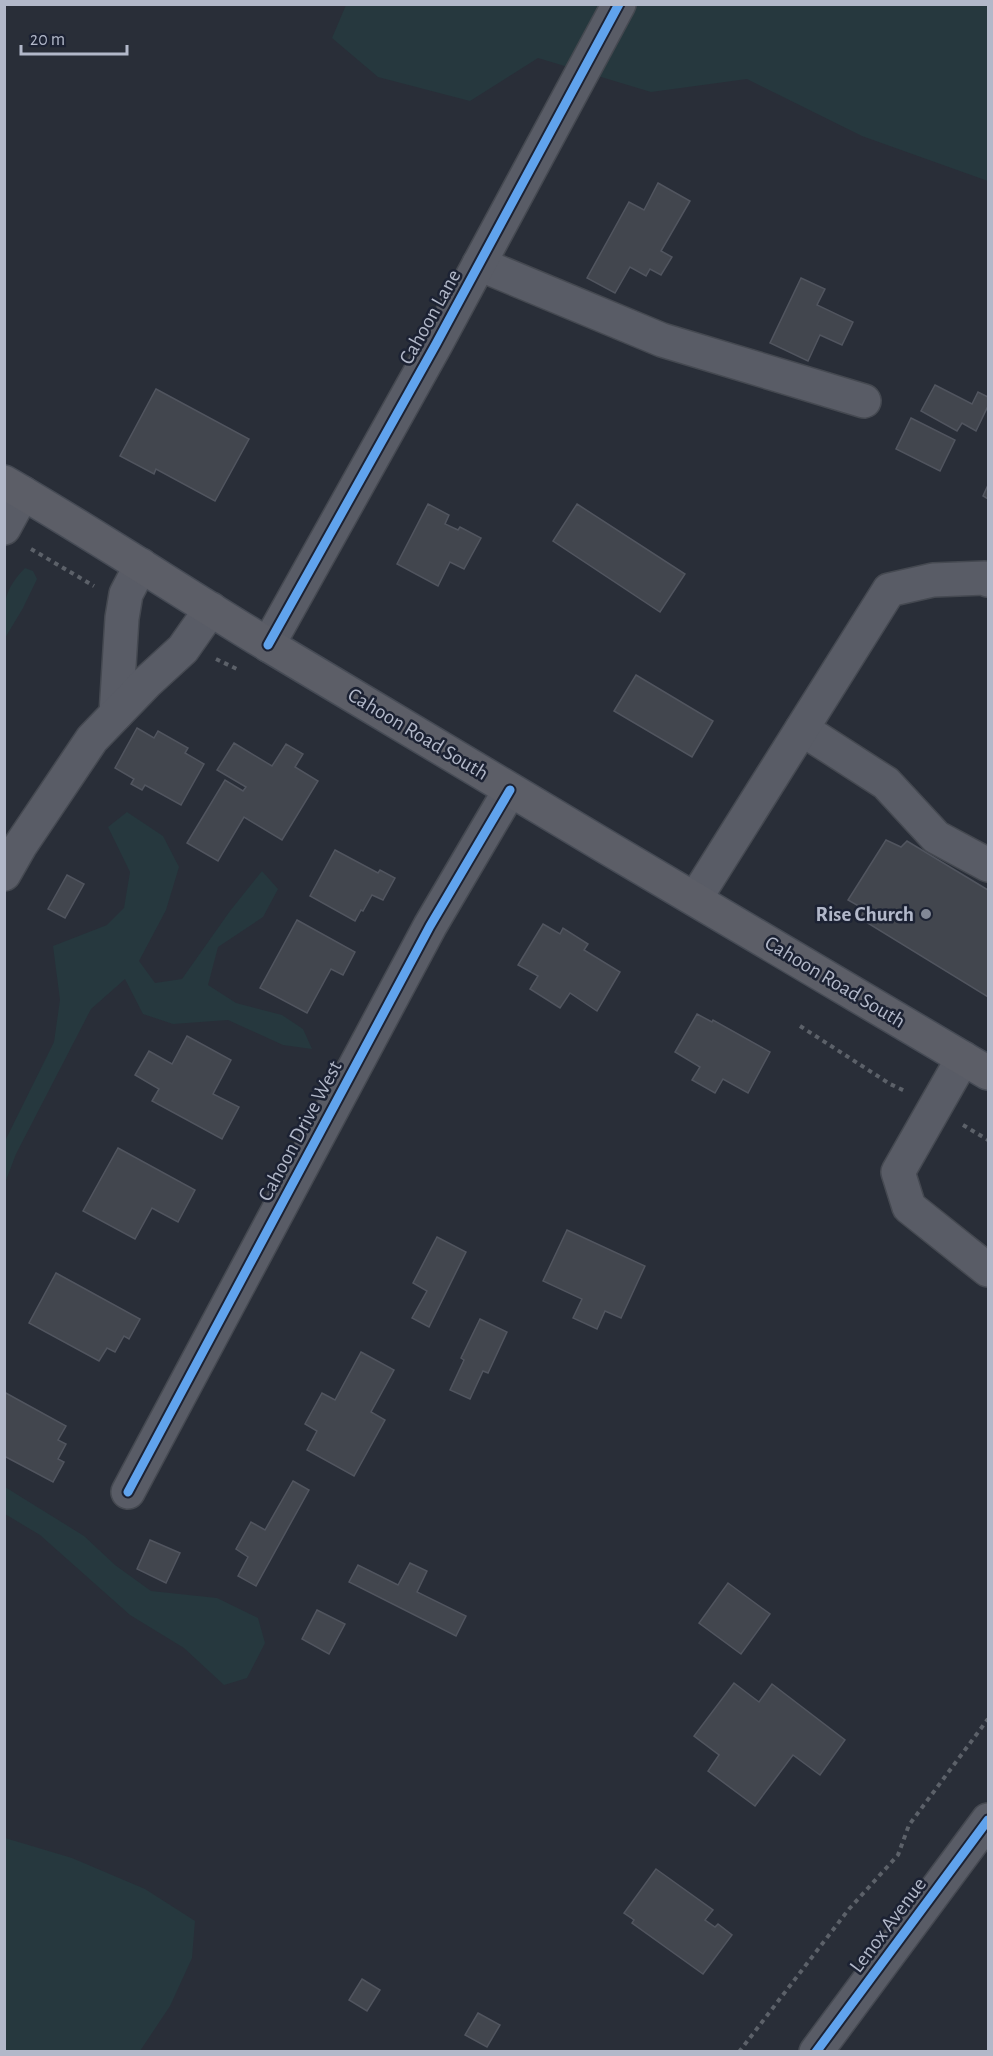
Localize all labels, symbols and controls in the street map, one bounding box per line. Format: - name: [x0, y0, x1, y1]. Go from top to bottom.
- scale bar: [21, 18, 128, 56]
- text: 20 m: [30, 31, 65, 49]
- street label: Cahoon Lane: [395, 266, 465, 368]
- street label: Cahoon Road South: [344, 684, 492, 784]
- place label: Rise Church: [816, 904, 914, 925]
- marker: Rise Church: [919, 907, 933, 921]
- street label: Cahoon Road South: [761, 932, 909, 1032]
- street label: Cahoon Drive West: [254, 1057, 346, 1205]
- street label: Lenox Avenue: [846, 1874, 930, 1976]

